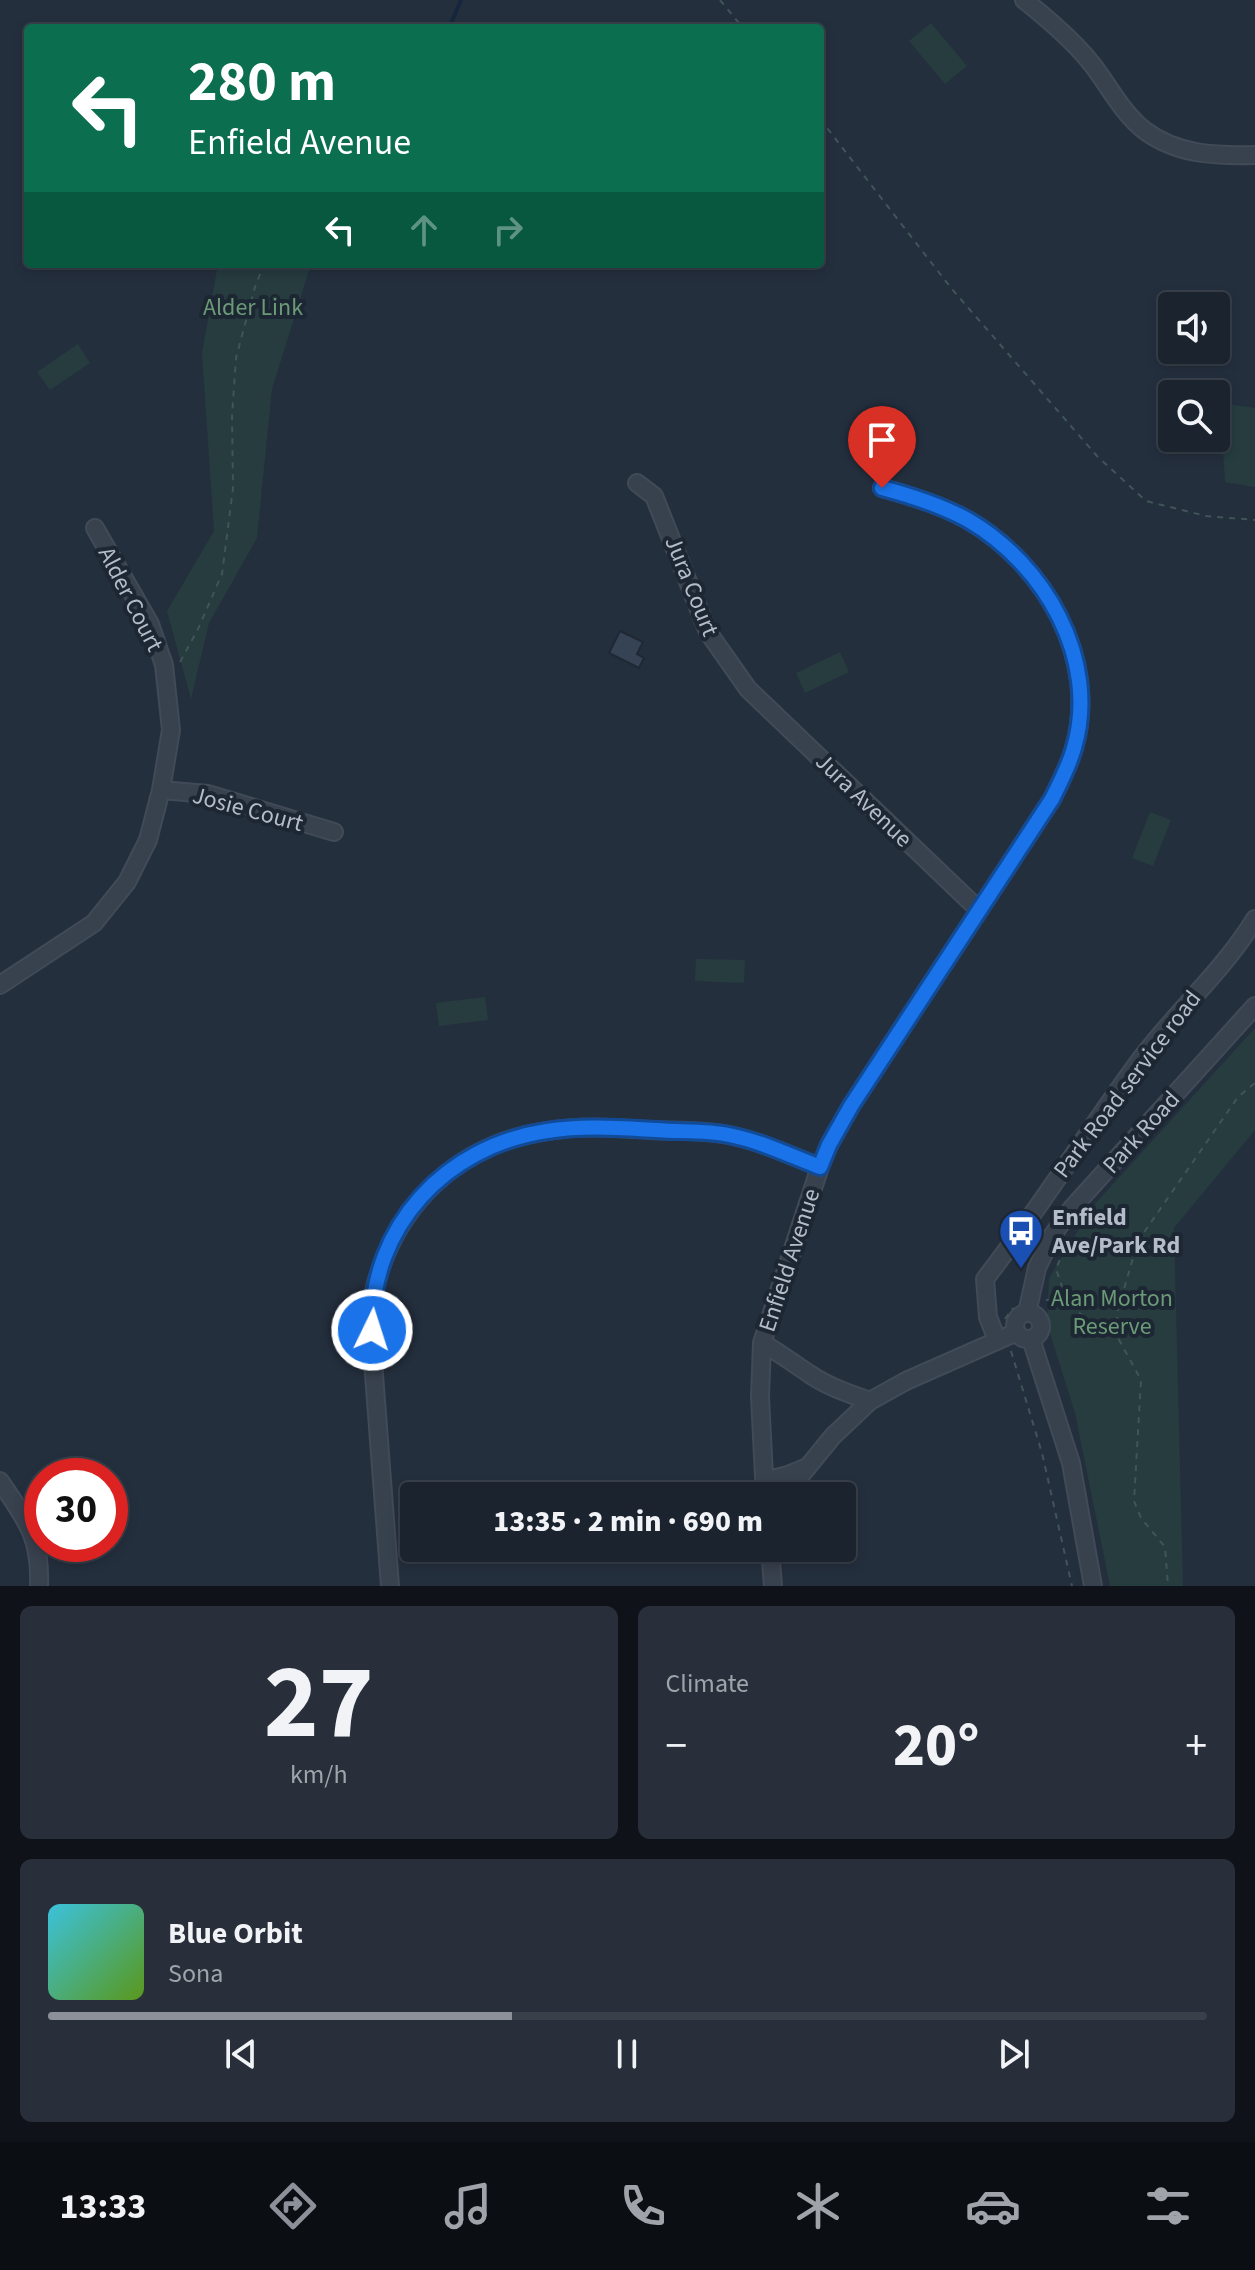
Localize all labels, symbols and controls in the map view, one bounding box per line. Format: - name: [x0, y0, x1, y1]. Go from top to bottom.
- text: 280 m: [188, 43, 336, 122]
- icon: left: [56, 56, 160, 160]
- text: Enfield Avenue: [188, 117, 411, 168]
- icon: left: [318, 208, 362, 252]
- icon: ahead: [402, 208, 446, 252]
- icon: right: [486, 208, 530, 252]
- park label: Alder Link: [203, 290, 303, 325]
- map controls: [1158, 292, 1230, 452]
- button: sound: [1158, 292, 1230, 364]
- button: search: [1158, 380, 1230, 452]
- pin: [848, 406, 916, 488]
- icon: arrive: [860, 418, 904, 462]
- street label: Jura Court: [656, 531, 728, 642]
- street label: Alder Court: [89, 541, 172, 658]
- street label: Jura Avenue: [807, 745, 920, 856]
- street label: Josie Court: [189, 778, 307, 841]
- street label: Park Road service road: [1047, 985, 1207, 1183]
- street label: Park Road: [1096, 1085, 1186, 1179]
- street label: Enfield Avenue: [750, 1184, 829, 1336]
- place label: Enfield Ave/Park Rd: [1051, 1200, 1180, 1263]
- bus stop icon: Enfield Ave/Park Rd: [997, 1207, 1045, 1270]
- park label: Alan Morton Reserve: [1051, 1281, 1173, 1344]
- position arrow: [330, 1288, 414, 1372]
- speed limit sign: 30: [24, 1458, 128, 1562]
- text: 13:35 · 2 min · 690 m: [493, 1500, 763, 1543]
- text: 27: [264, 1630, 374, 1778]
- text: Climate: [666, 1665, 749, 1702]
- text: 20°: [893, 1704, 979, 1789]
- text: −: [666, 1715, 687, 1778]
- text: +: [1185, 1715, 1207, 1778]
- text: km/h: [290, 1756, 348, 1793]
- text: Blue Orbit: [168, 1912, 303, 1955]
- text: Sona: [168, 1955, 223, 1992]
- icon: previous: [219, 2032, 263, 2076]
- icon: pause: [605, 2032, 649, 2076]
- icon: next: [992, 2032, 1036, 2076]
- icon: directions: [265, 2178, 321, 2234]
- icon: music: [440, 2178, 496, 2234]
- icon: phone: [615, 2178, 671, 2234]
- icon: climate: [790, 2178, 846, 2234]
- icon: car: [965, 2178, 1021, 2234]
- icon: filters: [1140, 2178, 1196, 2234]
- text: 13:33: [59, 2181, 146, 2232]

